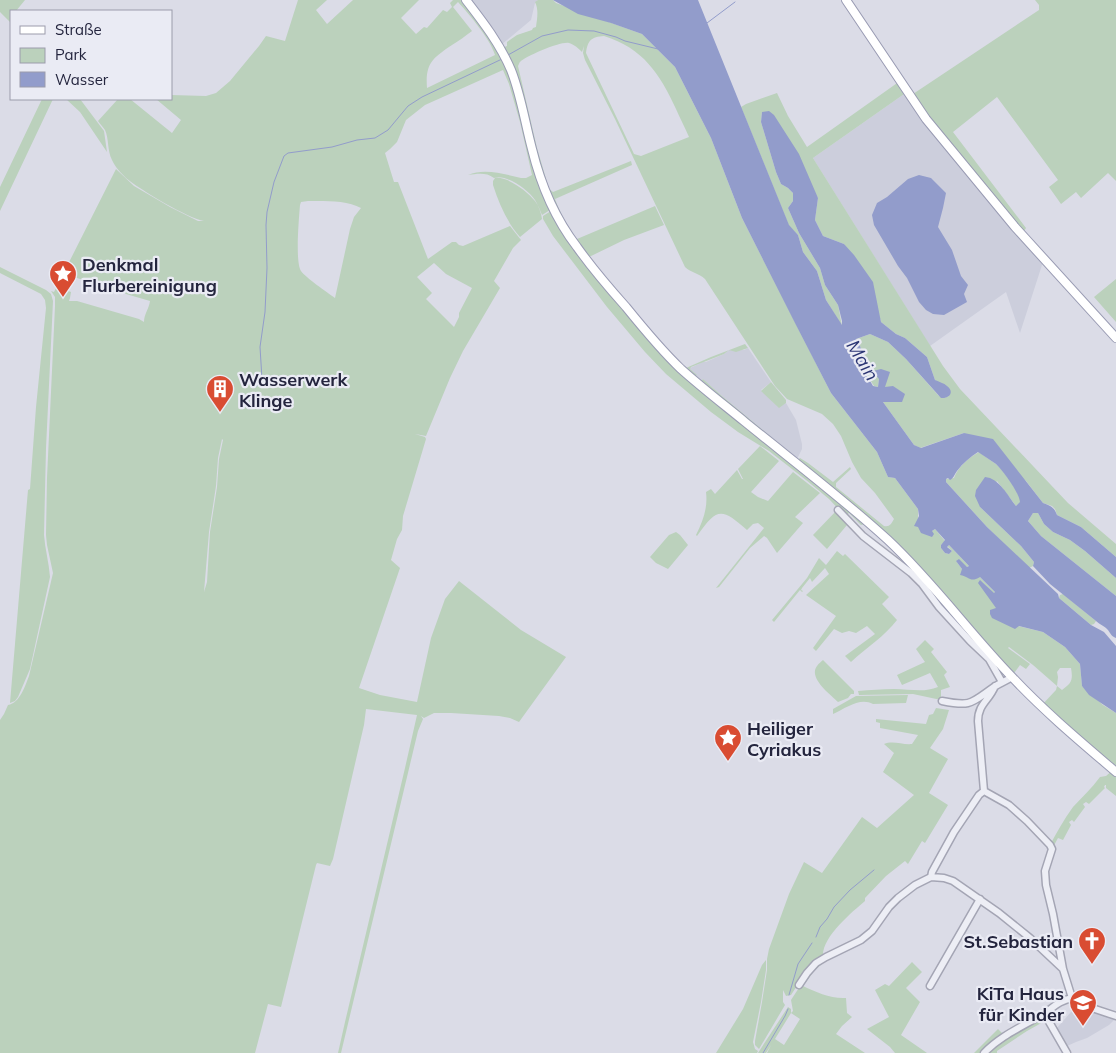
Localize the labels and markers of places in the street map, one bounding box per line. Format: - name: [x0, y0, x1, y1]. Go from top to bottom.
- place label: Denkmal Flurbereinigung: [82, 253, 217, 297]
- place icon: Denkmal Flurbereinigung: [48, 259, 78, 298]
- place label: Wasserwerk Klinge: [239, 368, 348, 412]
- building icon: Wasserwerk Klinge: [205, 374, 235, 413]
- place label: Heiliger Cyriakus: [747, 717, 821, 761]
- place icon: Heiliger Cyriakus: [713, 723, 743, 762]
- church icon: St.Sebastian: [1077, 926, 1107, 965]
- place label: St.Sebastian: [963, 930, 1073, 953]
- place label: KiTa Haus für Kinder: [977, 982, 1065, 1026]
- school or university icon: KiTa Haus für Kinder: [1068, 988, 1098, 1027]

